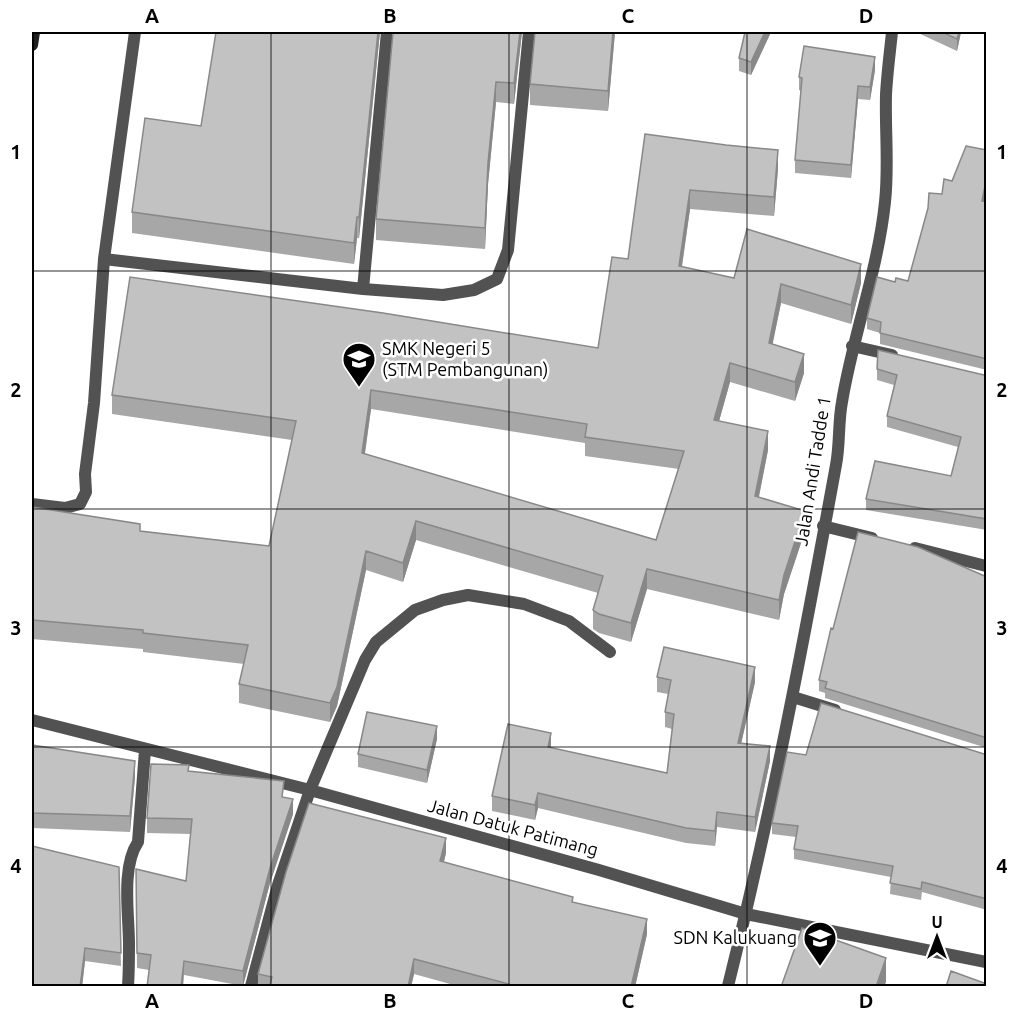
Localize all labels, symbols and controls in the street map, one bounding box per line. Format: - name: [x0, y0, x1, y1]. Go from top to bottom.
- text: A: [145, 4, 159, 27]
- text: B: [383, 4, 397, 27]
- text: C: [622, 4, 635, 27]
- text: D: [859, 4, 873, 27]
- text: 1: [10, 140, 22, 163]
- text: 1: [996, 140, 1008, 163]
- place label: SMK Negeri 5 (STM Pembangunan): [382, 338, 549, 380]
- school or university icon: SMK Negeri 5 (STM Pembangunan): [341, 341, 377, 388]
- text: 2: [10, 378, 22, 401]
- text: 2: [996, 378, 1008, 401]
- street label: Jalan Andi Tadde 1: [790, 395, 834, 547]
- text: 3: [10, 616, 22, 639]
- text: 3: [996, 616, 1008, 639]
- street label: Jalan Datuk Patimang: [426, 795, 601, 859]
- text: 4: [10, 854, 22, 877]
- text: 4: [996, 854, 1008, 877]
- north arrow: [907, 907, 967, 967]
- text: U: [931, 913, 943, 931]
- school or university icon: SDN Kalukuang: [802, 920, 838, 967]
- place label: SDN Kalukuang: [673, 927, 797, 947]
- text: A: [145, 989, 159, 1012]
- text: B: [383, 989, 397, 1012]
- text: C: [622, 989, 635, 1012]
- text: D: [859, 989, 873, 1012]

